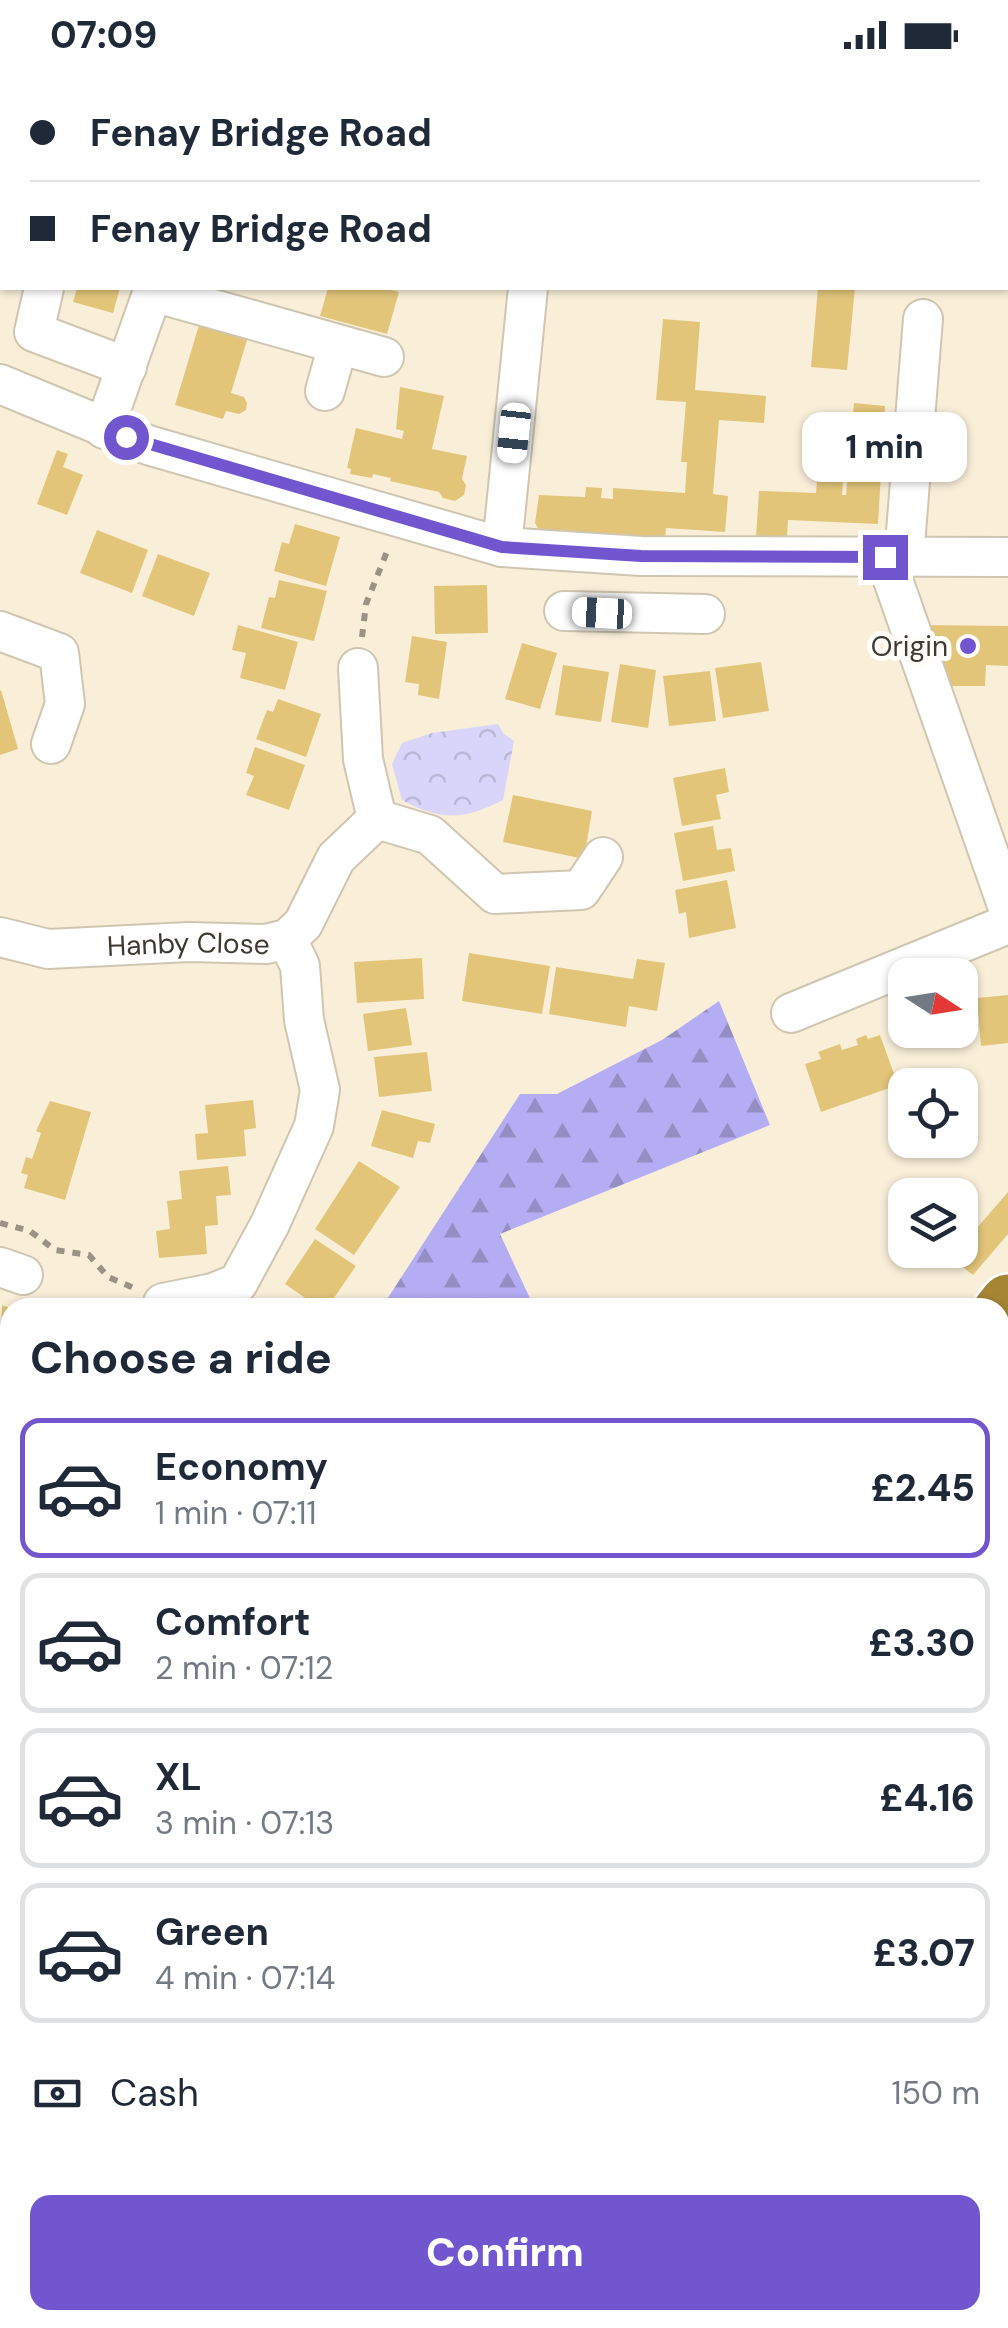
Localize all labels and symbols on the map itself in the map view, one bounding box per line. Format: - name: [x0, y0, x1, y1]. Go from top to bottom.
- car: [496, 402, 532, 464]
- callout: 1 min: [802, 412, 968, 482]
- route start: [104, 415, 149, 460]
- route end: [863, 535, 908, 580]
- car: [571, 596, 633, 630]
- place label: Origin: [871, 628, 948, 665]
- marker: Origin: [957, 635, 979, 657]
- street label: Hanby Close: [106, 924, 270, 965]
- north arrow: [888, 958, 978, 1048]

